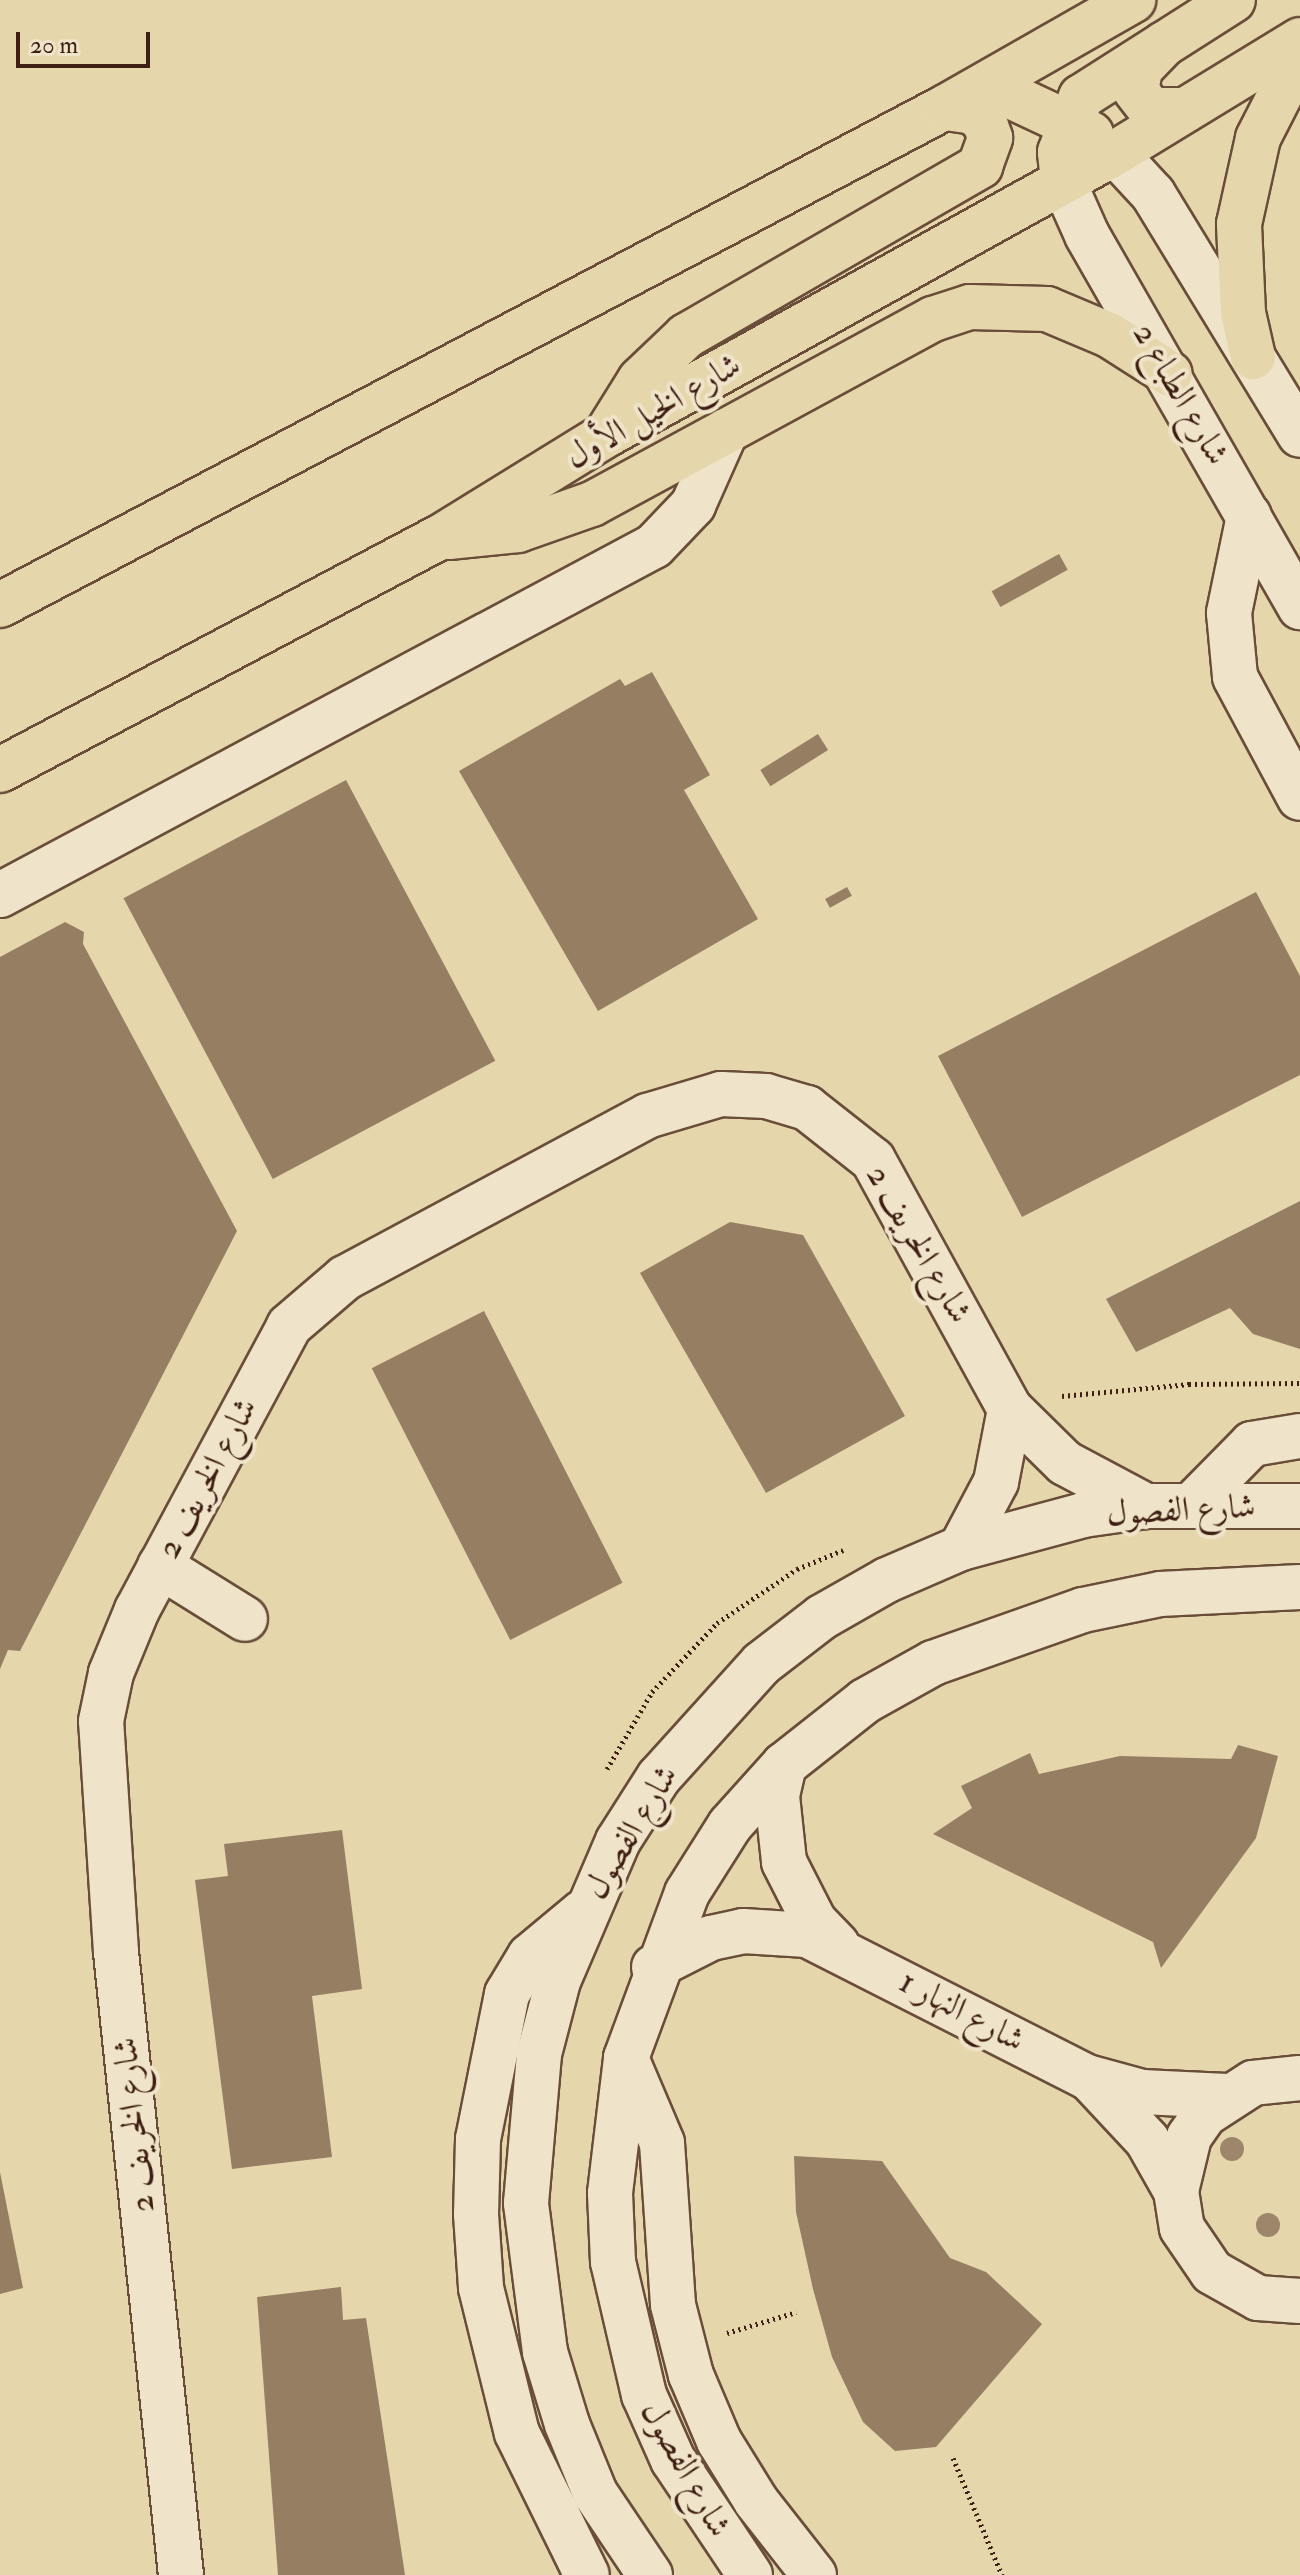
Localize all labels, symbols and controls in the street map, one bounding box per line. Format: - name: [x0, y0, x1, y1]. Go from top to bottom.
- scale bar: [20, 16, 154, 66]
- text: 20 m: [30, 30, 78, 61]
- street label: شارع الطباع 2: [1124, 316, 1238, 472]
- street label: شارع الخيل الأول: [558, 344, 748, 478]
- street label: شارع الخريف 2: [857, 1158, 981, 1330]
- street label: شارع الخريف 2: [148, 1391, 266, 1565]
- street label: شارع الفصول: [1105, 1486, 1257, 1534]
- street label: شارع الفصول: [575, 1758, 687, 1906]
- street label: شارع النهار 1: [893, 1961, 1031, 2061]
- street label: شارع الخريف 2: [105, 2035, 163, 2215]
- street label: شارع الفصول: [632, 2394, 740, 2544]

